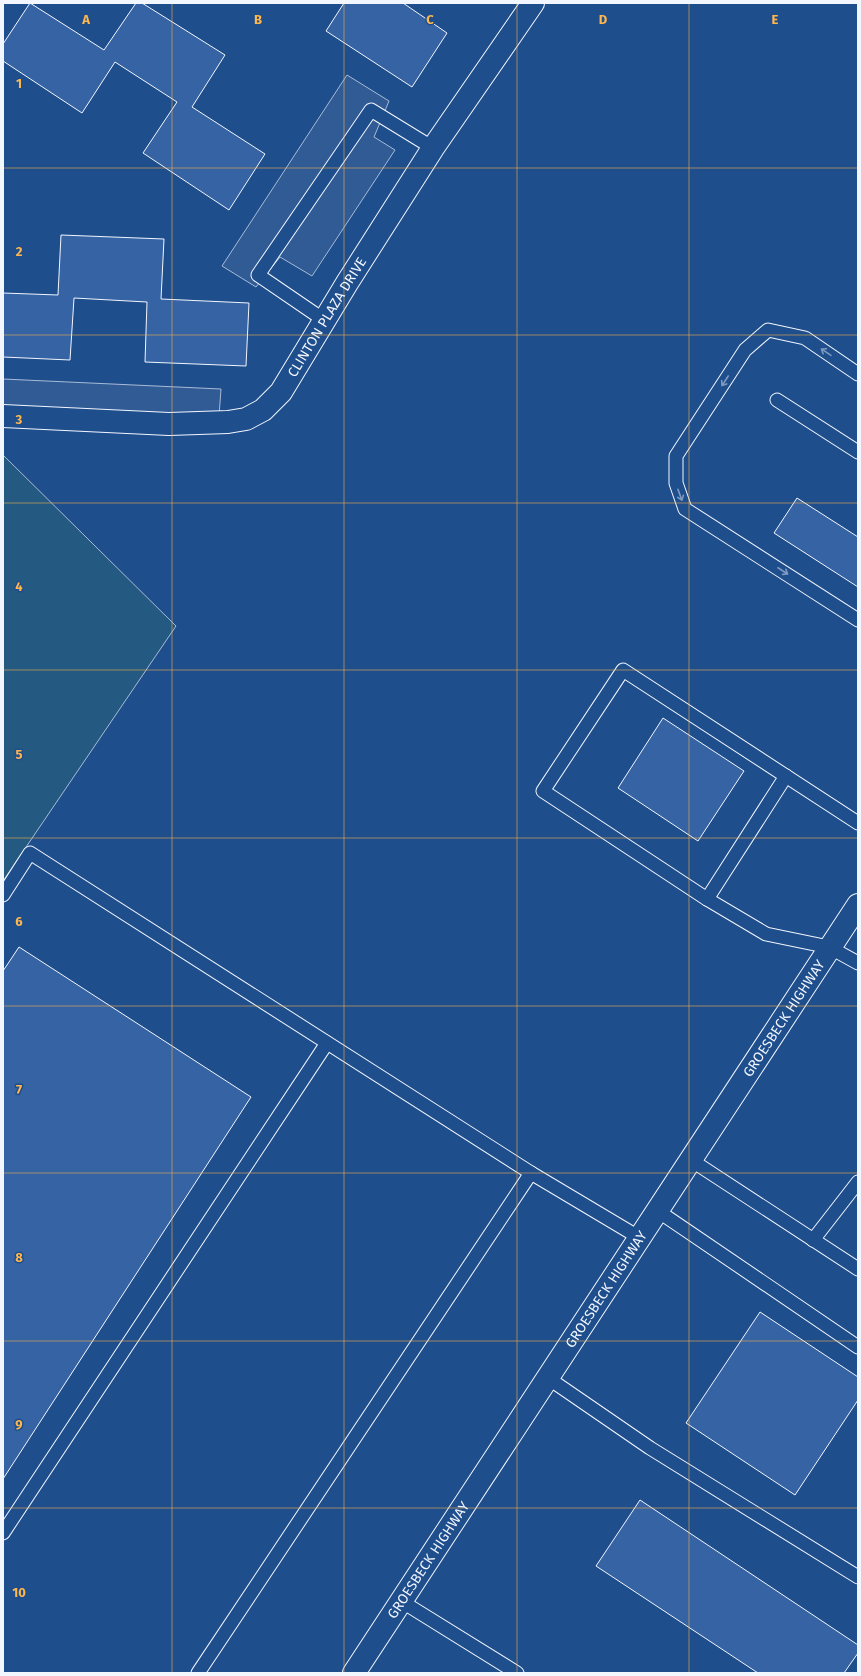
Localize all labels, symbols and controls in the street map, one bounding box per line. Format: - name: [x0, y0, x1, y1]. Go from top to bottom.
- text: A: [81, 12, 90, 27]
- text: B: [254, 12, 262, 27]
- text: C: [426, 12, 434, 27]
- text: D: [599, 12, 608, 27]
- text: E: [772, 12, 779, 27]
- text: 1: [16, 76, 22, 91]
- text: 2: [16, 244, 23, 259]
- street label: CLINTON PLAZA DRIVE: [284, 254, 370, 380]
- one-way arrow: [821, 348, 832, 356]
- one-way arrow: [721, 375, 729, 386]
- text: 3: [15, 412, 23, 427]
- one-way arrow: [677, 489, 685, 501]
- one-way arrow: [777, 567, 788, 575]
- text: 4: [15, 579, 23, 594]
- text: 5: [16, 747, 23, 762]
- text: 6: [15, 914, 23, 929]
- street label: GROESBECK HIGHWAY: [740, 957, 829, 1080]
- text: 7: [16, 1082, 22, 1097]
- street label: GROESBECK HIGHWAY: [562, 1228, 651, 1351]
- text: 8: [15, 1250, 23, 1265]
- text: 9: [15, 1417, 23, 1432]
- street label: GROESBECK HIGHWAY: [384, 1499, 473, 1622]
- text: 10: [12, 1585, 26, 1600]

